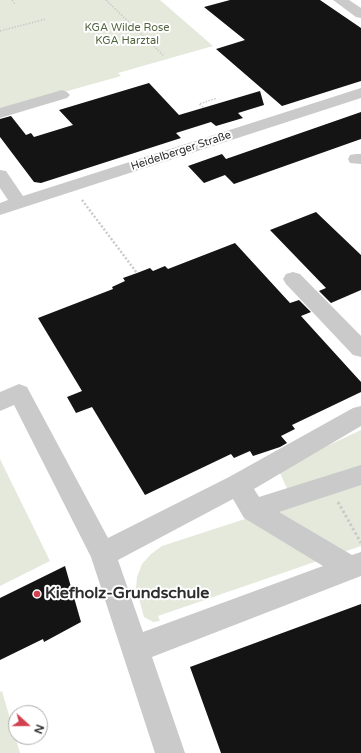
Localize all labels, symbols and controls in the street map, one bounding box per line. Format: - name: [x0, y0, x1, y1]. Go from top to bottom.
- park label: KGA Wilde Rose KGA Harztal: [85, 21, 169, 47]
- street label: Heidelberger Straße: [129, 129, 233, 173]
- place label: Kiefholz-Grundschule: [45, 584, 209, 604]
- marker: Kiefholz-Grundschule: [32, 589, 42, 599]
- north arrow: [8, 705, 48, 745]
- text: N: [31, 723, 46, 736]

